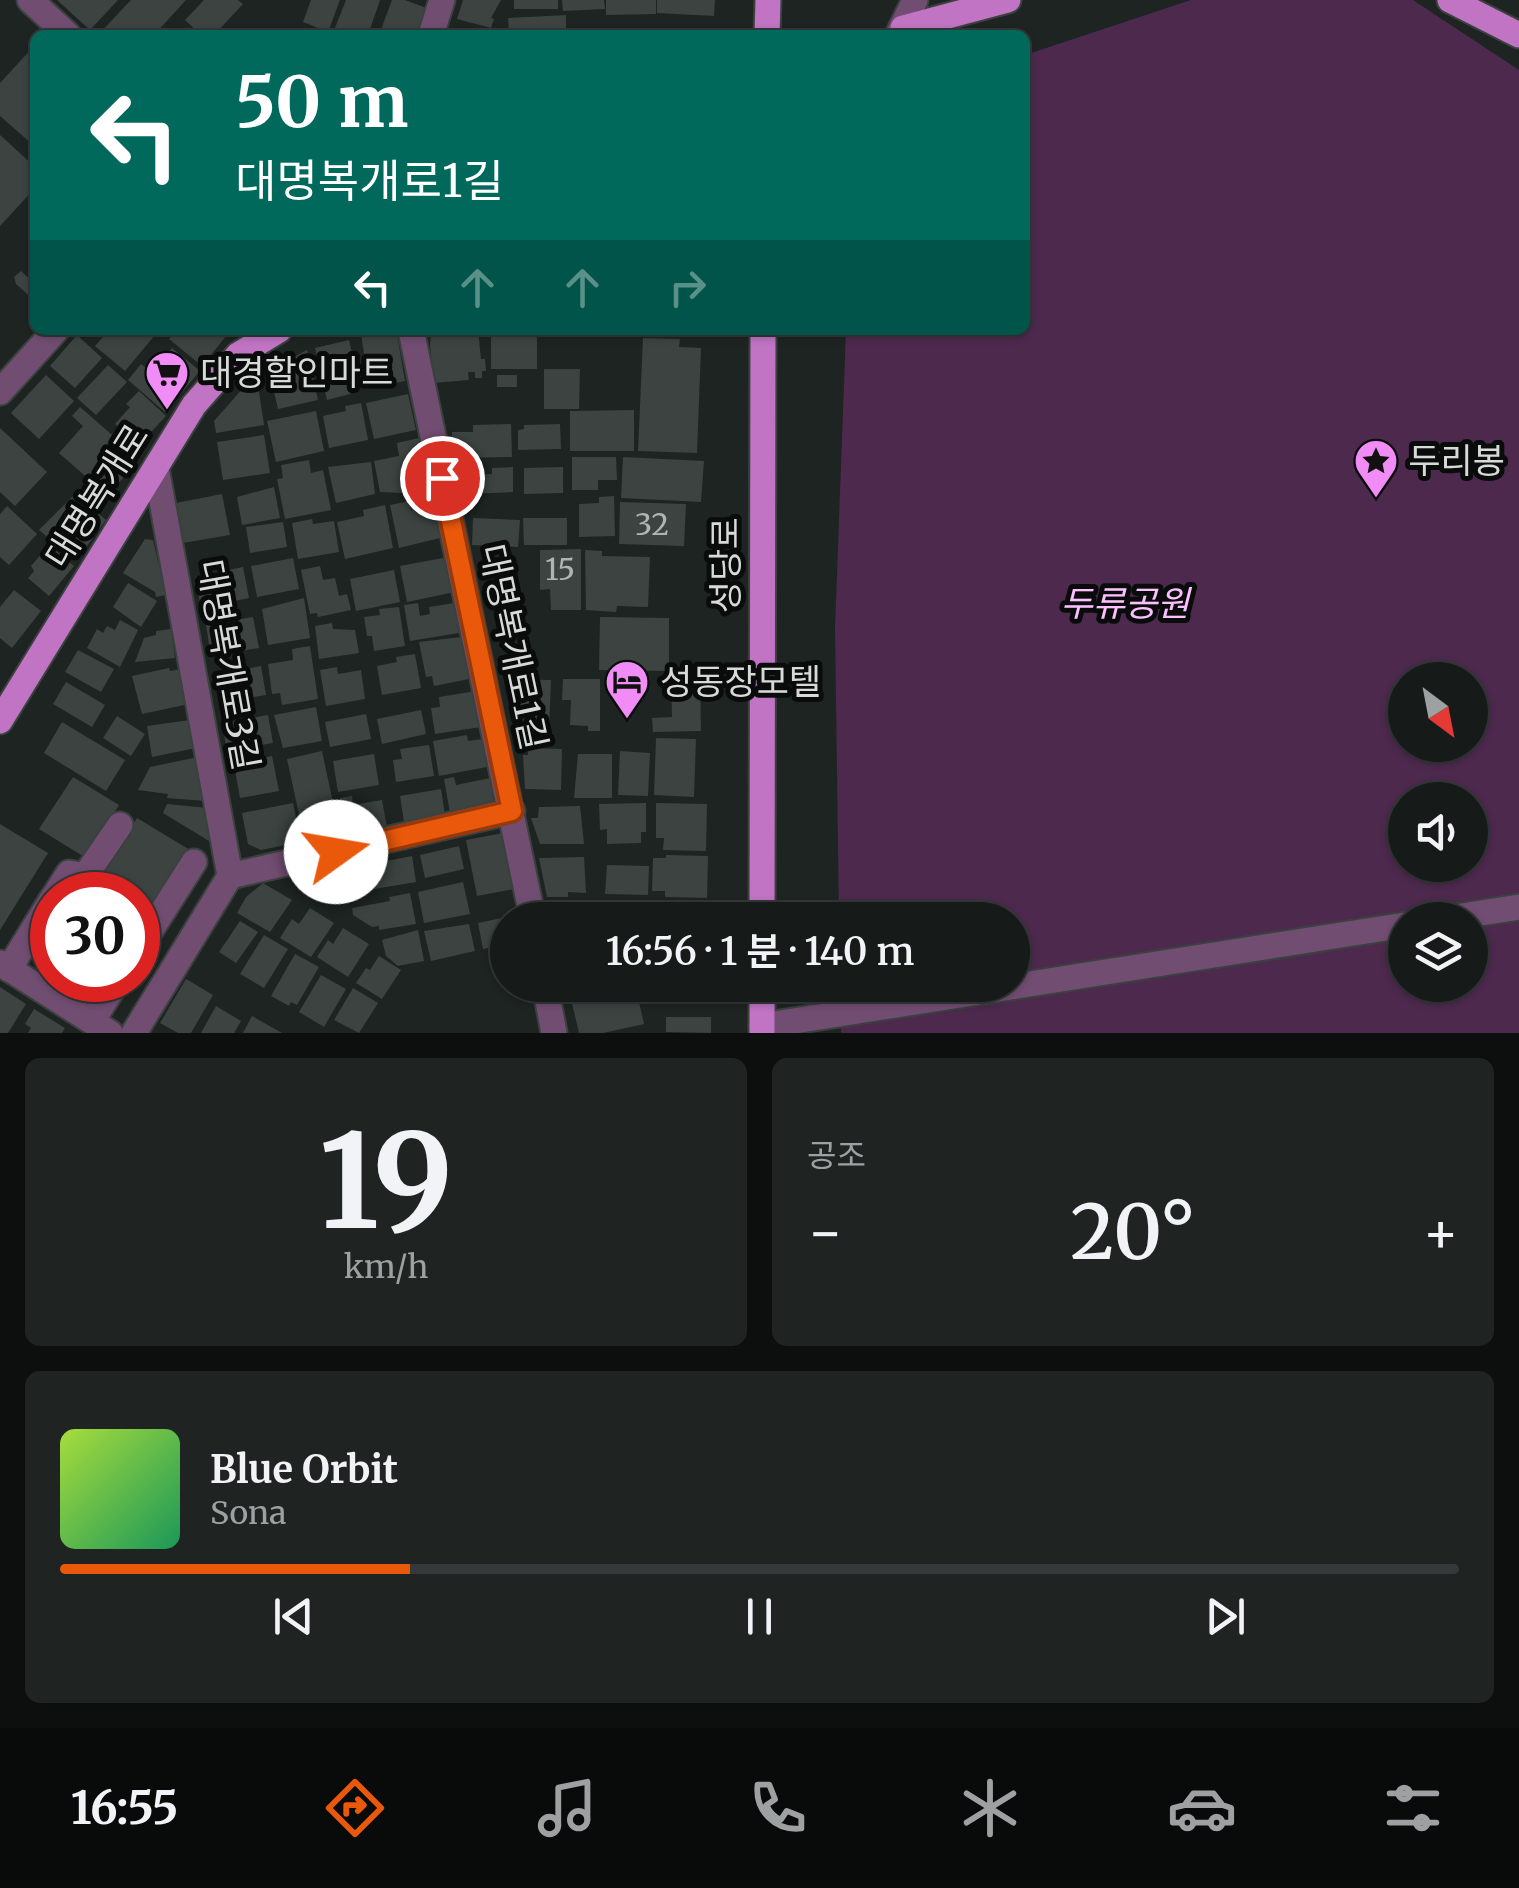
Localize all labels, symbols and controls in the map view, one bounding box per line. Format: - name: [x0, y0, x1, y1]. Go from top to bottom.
- text: 50 m: [235, 58, 408, 146]
- icon: left: [70, 70, 200, 200]
- text: 대명복개로1길: [235, 153, 504, 209]
- icon: left: [345, 260, 400, 315]
- icon: ahead: [450, 260, 505, 315]
- icon: ahead: [555, 260, 610, 315]
- icon: right: [660, 260, 715, 315]
- supermarket icon: 대경할인마트: [144, 350, 190, 411]
- place label: 대경할인마트: [200, 351, 393, 395]
- street label: 대명복개로: [36, 416, 158, 576]
- pin: [400, 436, 485, 521]
- place icon: 두리봉: [1353, 438, 1399, 499]
- place label: 두리봉: [1408, 439, 1505, 483]
- icon: arrive: [415, 451, 470, 506]
- house number: 32: [635, 505, 669, 543]
- street label: 성당로: [704, 517, 748, 613]
- street label: 대명복개로1길: [470, 540, 556, 754]
- house number: 15: [545, 550, 575, 588]
- street label: 대명복개로3길: [188, 556, 268, 774]
- park label: 두류공원: [1061, 582, 1192, 626]
- hotel icon: 성동장모텔: [604, 659, 650, 720]
- place label: 성동장모텔: [660, 660, 821, 704]
- north arrow: [1388, 662, 1488, 762]
- map controls: [1388, 662, 1488, 1002]
- button: sound: [1388, 782, 1488, 882]
- position arrow: [284, 800, 388, 904]
- speed limit sign: 30: [30, 872, 160, 1002]
- button: layers: [1388, 902, 1488, 1002]
- text: 16:56 · 1 분 · 140 m: [605, 928, 915, 975]
- text: 19: [319, 1100, 453, 1263]
- text: 공조: [807, 1136, 866, 1176]
- text: 20°: [1070, 1185, 1196, 1279]
- text: −: [807, 1198, 844, 1267]
- text: +: [1422, 1198, 1459, 1267]
- text: km/h: [344, 1247, 428, 1287]
- text: Blue Orbit: [210, 1446, 398, 1493]
- text: Sona: [210, 1493, 286, 1533]
- icon: previous: [266, 1589, 321, 1644]
- icon: pause: [732, 1589, 787, 1644]
- icon: next: [1198, 1589, 1253, 1644]
- icon: directions: [320, 1773, 390, 1843]
- icon: music: [532, 1773, 602, 1843]
- icon: phone: [743, 1773, 813, 1843]
- icon: climate: [955, 1773, 1025, 1843]
- icon: car: [1167, 1773, 1237, 1843]
- icon: filters: [1378, 1773, 1448, 1843]
- text: 16:55: [71, 1780, 178, 1836]

